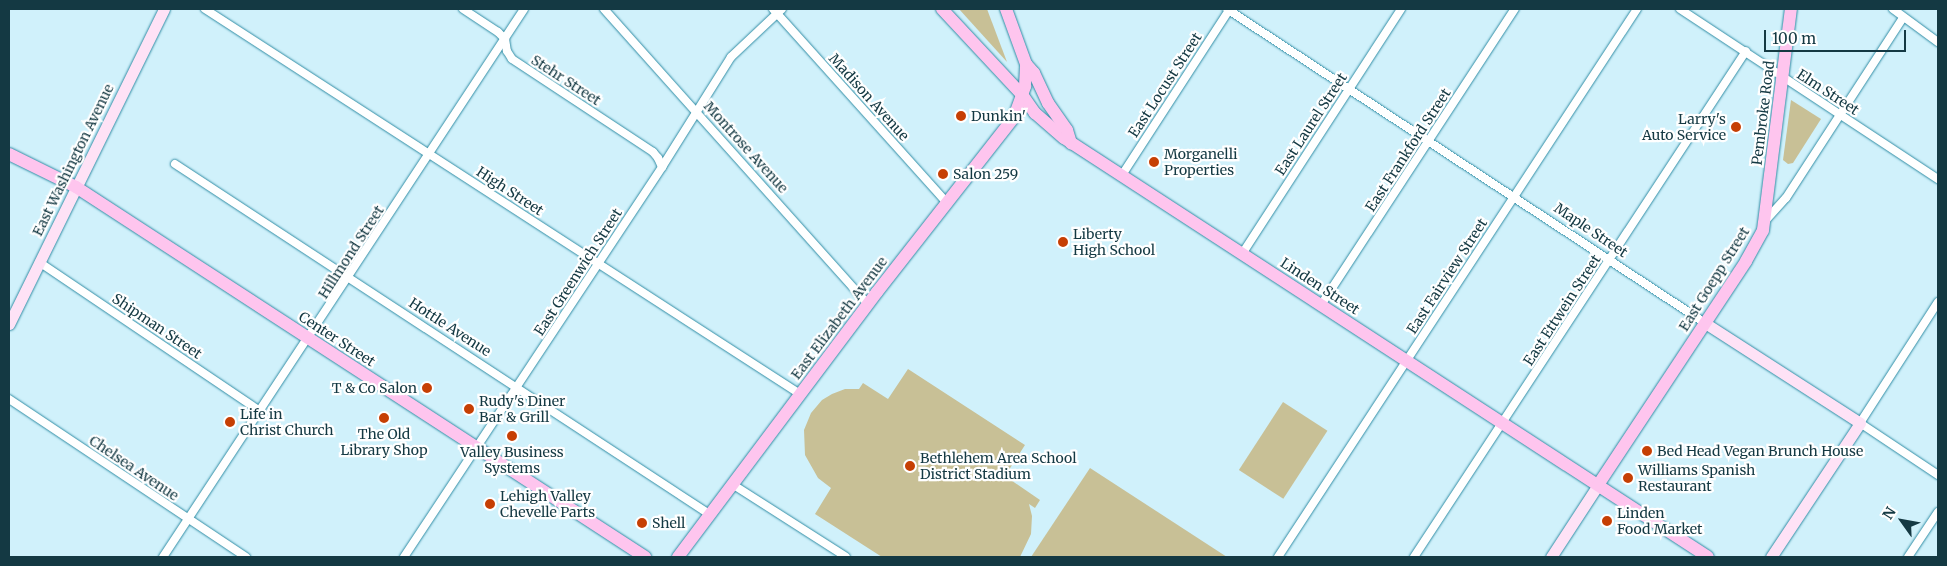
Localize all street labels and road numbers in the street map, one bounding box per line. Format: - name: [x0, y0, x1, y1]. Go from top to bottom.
- street label: East Locust Street: [1125, 30, 1205, 140]
- street label: Madison Avenue: [826, 50, 912, 144]
- street label: Stehr Street: [528, 51, 604, 109]
- street label: Pembroke Road: [1748, 60, 1778, 166]
- street label: Elm Street: [1794, 66, 1862, 118]
- street label: East Laurel Street: [1272, 70, 1350, 178]
- street label: East Washington Avenue: [29, 81, 117, 239]
- street label: East Frankford Street: [1362, 85, 1454, 215]
- street label: Montrose Avenue: [701, 98, 791, 196]
- street label: High Street: [473, 163, 547, 219]
- street label: Maple Street: [1551, 199, 1631, 261]
- street label: Hillmond Street: [315, 202, 387, 302]
- street label: East Greenwich Street: [531, 205, 625, 339]
- street label: East Fairview Street: [1403, 215, 1491, 337]
- street label: East Goepp Street: [1675, 224, 1753, 334]
- street label: East Ettwein Street: [1520, 251, 1604, 369]
- street label: East Elizabeth Avenue: [787, 253, 891, 383]
- street label: Linden Street: [1277, 254, 1363, 318]
- street label: Shipman Street: [109, 290, 205, 362]
- street label: Hottle Avenue: [406, 294, 494, 360]
- street label: Center Street: [296, 308, 378, 370]
- street label: Chelsea Avenue: [86, 432, 182, 504]

